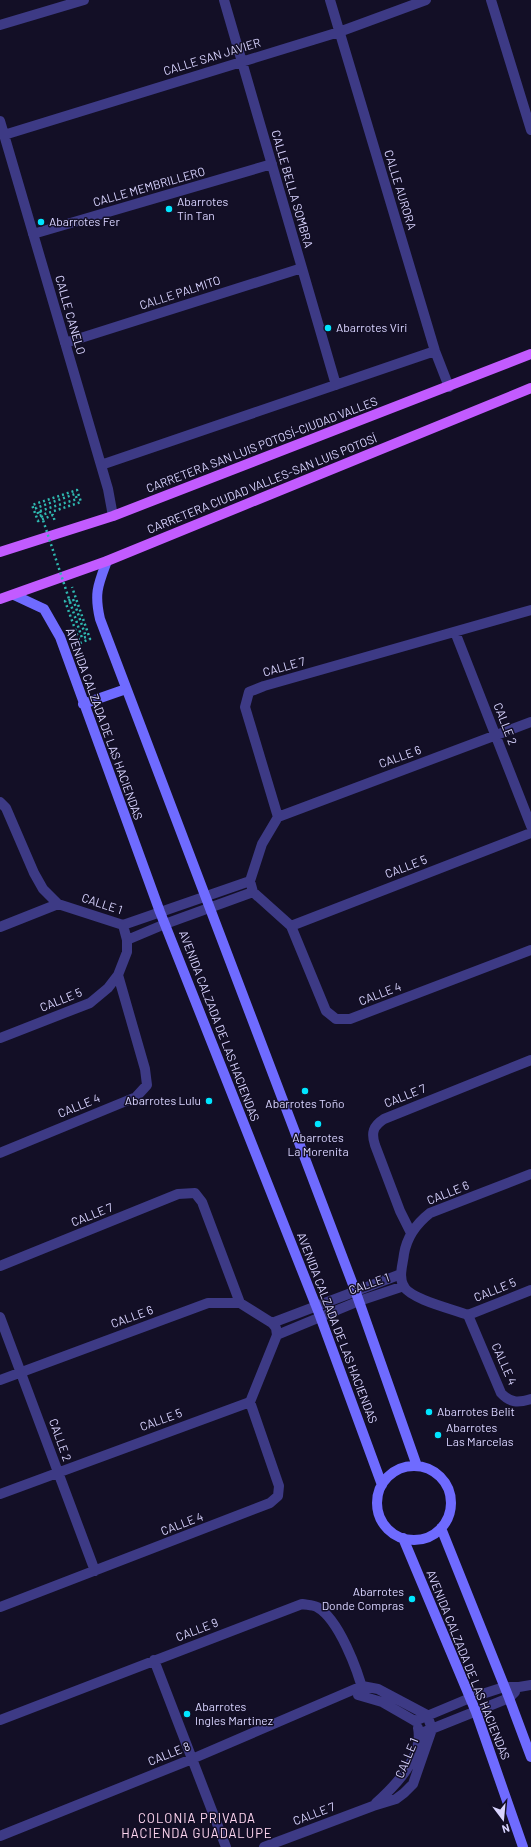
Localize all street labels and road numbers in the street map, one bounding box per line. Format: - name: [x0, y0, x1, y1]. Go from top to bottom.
- street label: CALLE SAN JAVIER: [161, 35, 262, 78]
- street label: CALLE BELLA SOMBRA: [269, 128, 317, 249]
- street label: CALLE AURORA: [382, 148, 420, 231]
- street label: CALLE MEMBRILLERO: [91, 163, 206, 209]
- street label: CALLE PALMITO: [137, 272, 222, 312]
- street label: CALLE CANELO: [53, 273, 89, 356]
- street label: CARRETERA SAN LUIS POTOSÍ-CIUDAD VALLES: [144, 393, 379, 495]
- street label: CARRETERA CIUDAD VALLES-SAN LUIS POTOSÍ: [145, 430, 379, 536]
- street label: AVENIDA CALZADA DE LAS HACIENDAS: [64, 626, 146, 822]
- street label: CALLE 7: [261, 653, 307, 679]
- street label: CALLE 2: [491, 700, 520, 747]
- street label: CALLE 6: [377, 742, 423, 770]
- street label: CALLE 5: [383, 852, 429, 880]
- street label: CALLE 1: [80, 890, 124, 916]
- street label: AVENIDA CALZADA DE LAS HACIENDAS: [177, 928, 263, 1123]
- street label: CALLE 4: [356, 979, 403, 1008]
- street label: CALLE 5: [38, 984, 84, 1014]
- street label: CALLE 7: [382, 1080, 428, 1110]
- street label: CALLE 4: [55, 1090, 102, 1120]
- street label: CALLE 6: [425, 1177, 471, 1207]
- street label: CALLE 7: [69, 1199, 115, 1229]
- street label: AVENIDA CALZADA DE LAS HACIENDAS: [295, 1230, 381, 1425]
- street label: CALLE 1: [347, 1270, 391, 1297]
- street label: CALLE 5: [472, 1274, 518, 1304]
- street label: CALLE 6: [109, 1302, 155, 1330]
- street label: CALLE 4: [489, 1340, 520, 1387]
- street label: CALLE 5: [138, 1405, 184, 1433]
- street label: CALLE 2: [47, 1416, 75, 1463]
- street label: CALLE 4: [158, 1509, 205, 1538]
- street label: AVENIDA CALZADA DE LAS HACIENDAS: [424, 1568, 513, 1762]
- street label: CALLE 9: [174, 1615, 220, 1644]
- street label: CALLE 1: [392, 1736, 420, 1780]
- street label: CALLE 8: [146, 1738, 192, 1768]
- street label: CALLE 7: [291, 1799, 337, 1827]

